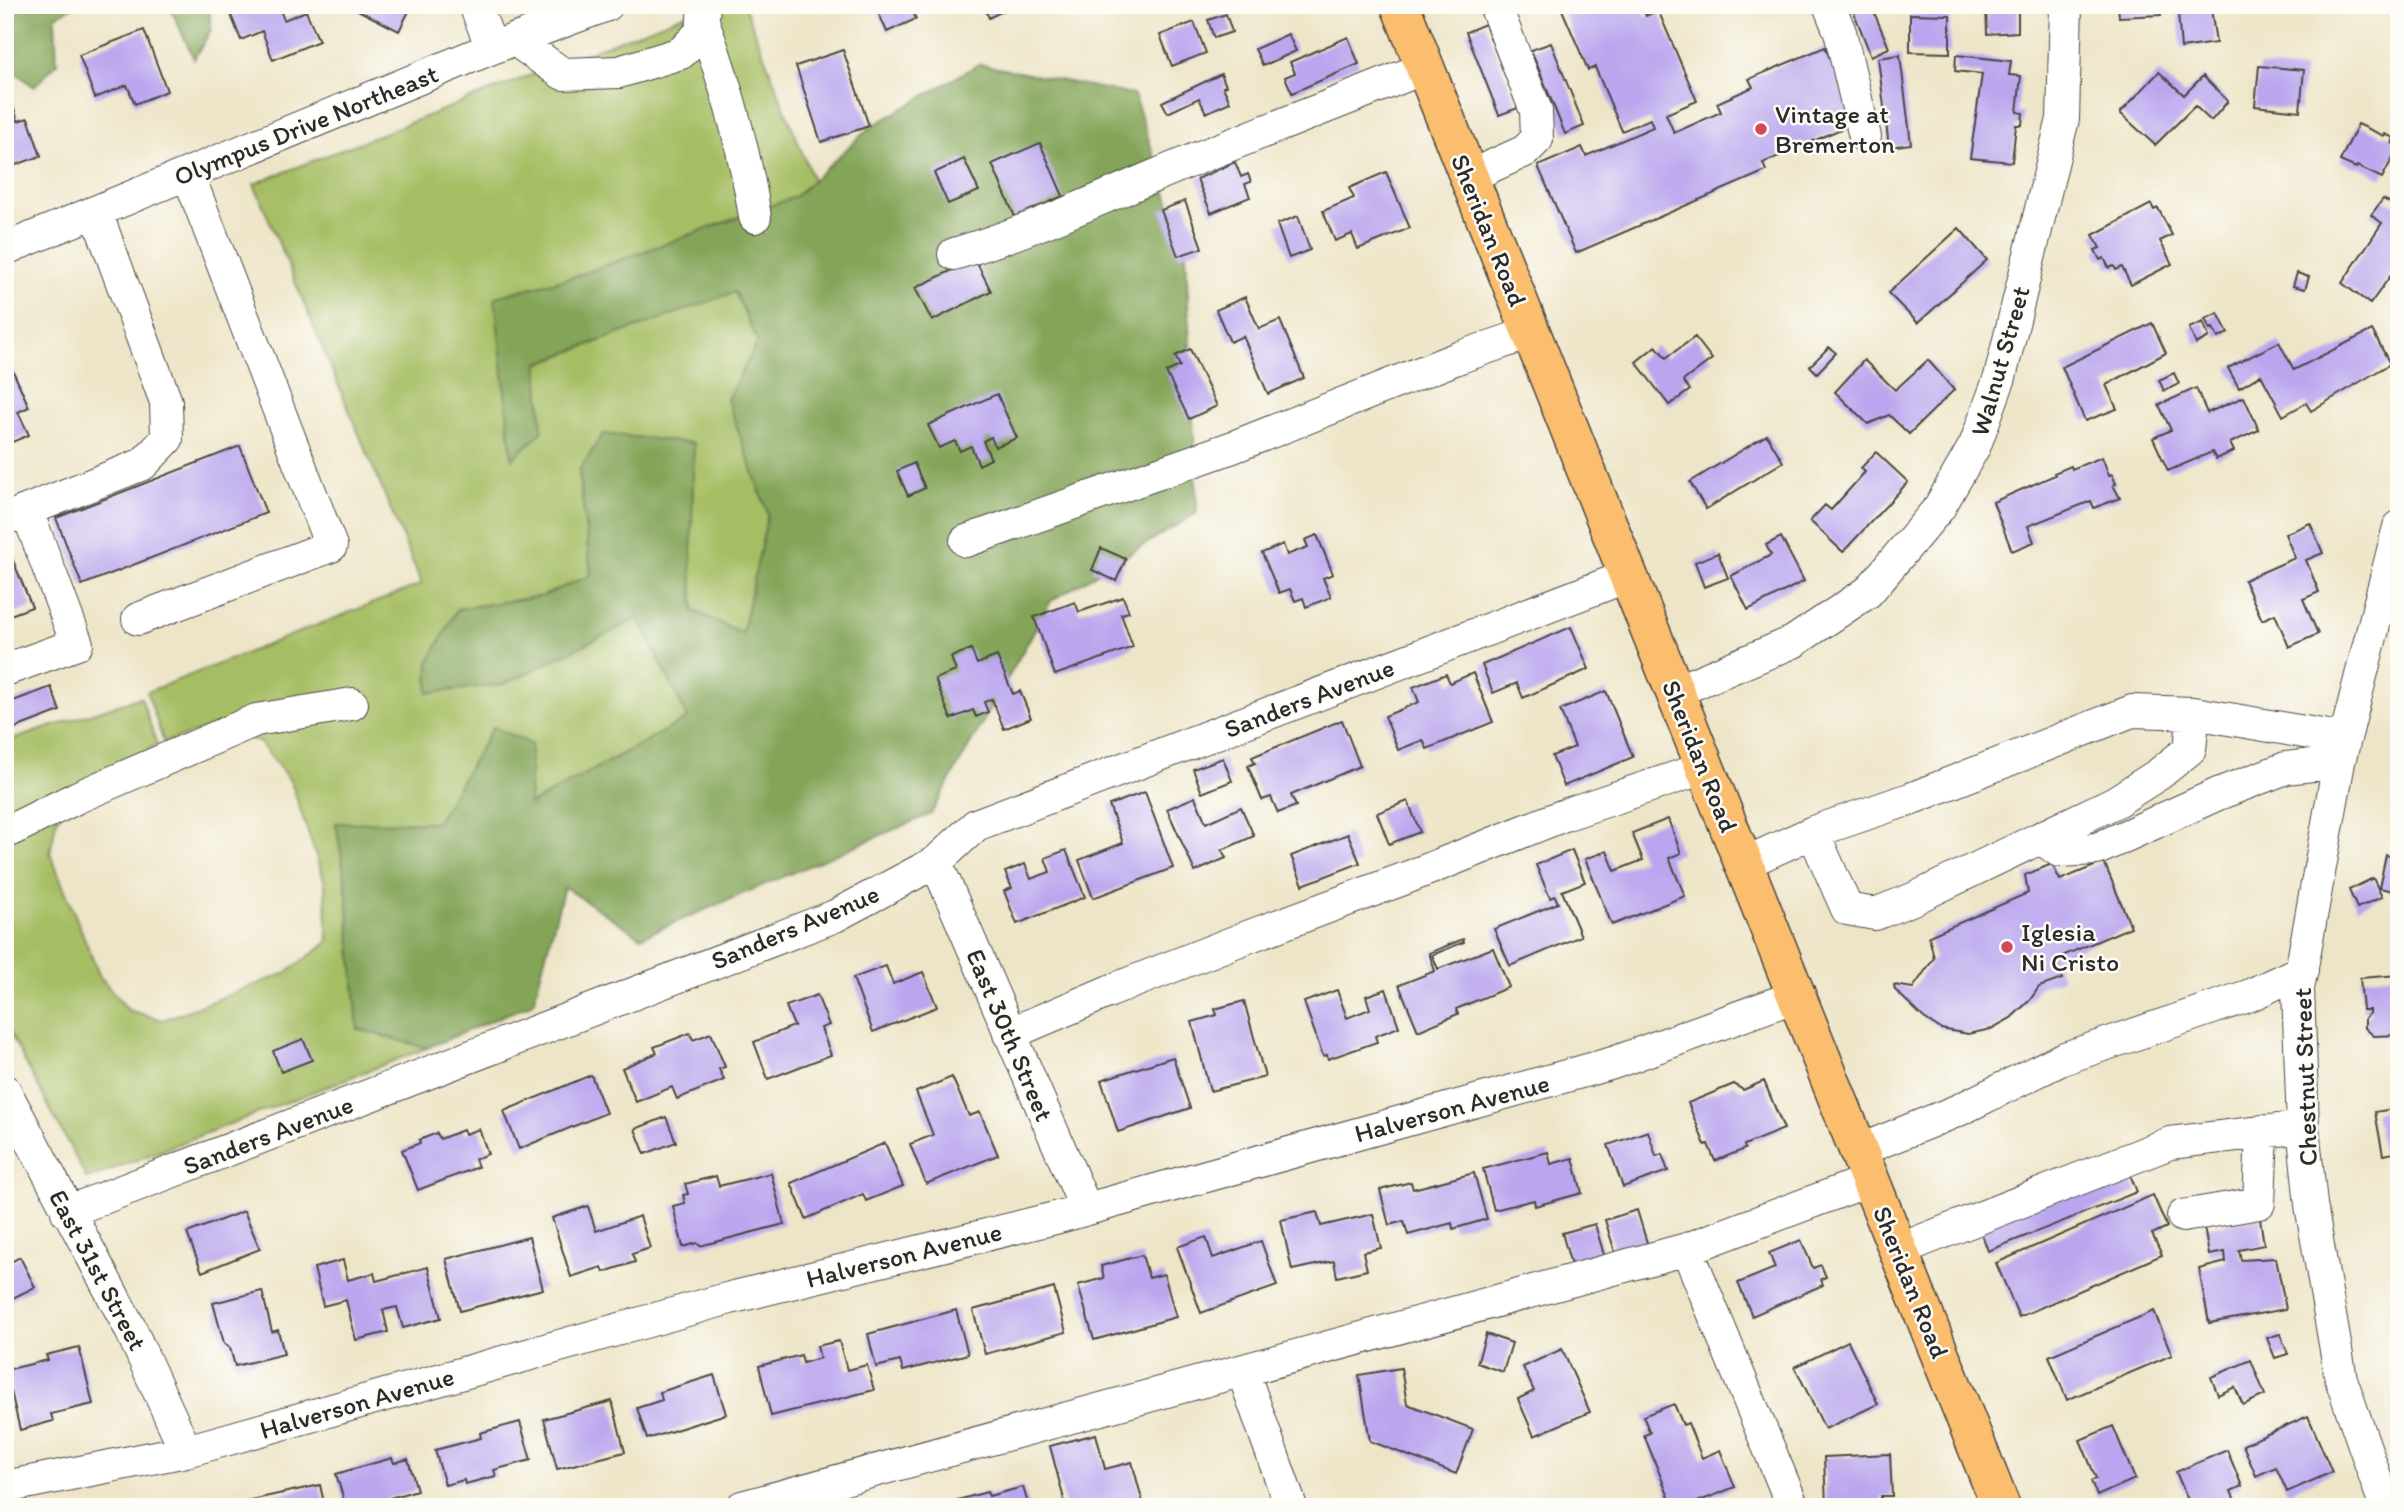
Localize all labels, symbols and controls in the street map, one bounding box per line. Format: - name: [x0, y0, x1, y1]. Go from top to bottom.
- street label: Olympus Drive Northeast: [169, 57, 443, 193]
- place label: Vintage at Bremerton: [1775, 98, 1895, 160]
- marker: Vintage at Bremerton: [1753, 121, 1769, 137]
- street label: Sheridan Road: [1444, 149, 1534, 311]
- street label: Walnut Street: [1963, 282, 2037, 440]
- street label: Sanders Avenue: [1219, 651, 1399, 745]
- street label: Sheridan Road: [1655, 675, 1745, 837]
- street label: Sanders Avenue: [706, 877, 884, 977]
- place label: Iglesia Ni Cristo: [2021, 916, 2119, 978]
- marker: Iglesia Ni Cristo: [1999, 939, 2015, 955]
- street label: East 30th Street: [959, 944, 1061, 1126]
- street label: Chestnut Street: [2286, 987, 2324, 1167]
- street label: Halverson Avenue: [1351, 1067, 1553, 1149]
- street label: Sanders Avenue: [178, 1088, 358, 1182]
- street label: East 31st Street: [42, 1184, 154, 1356]
- street label: Sheridan Road: [1866, 1201, 1956, 1363]
- street label: Halverson Avenue: [803, 1215, 1005, 1295]
- street label: Halverson Avenue: [256, 1360, 458, 1446]

